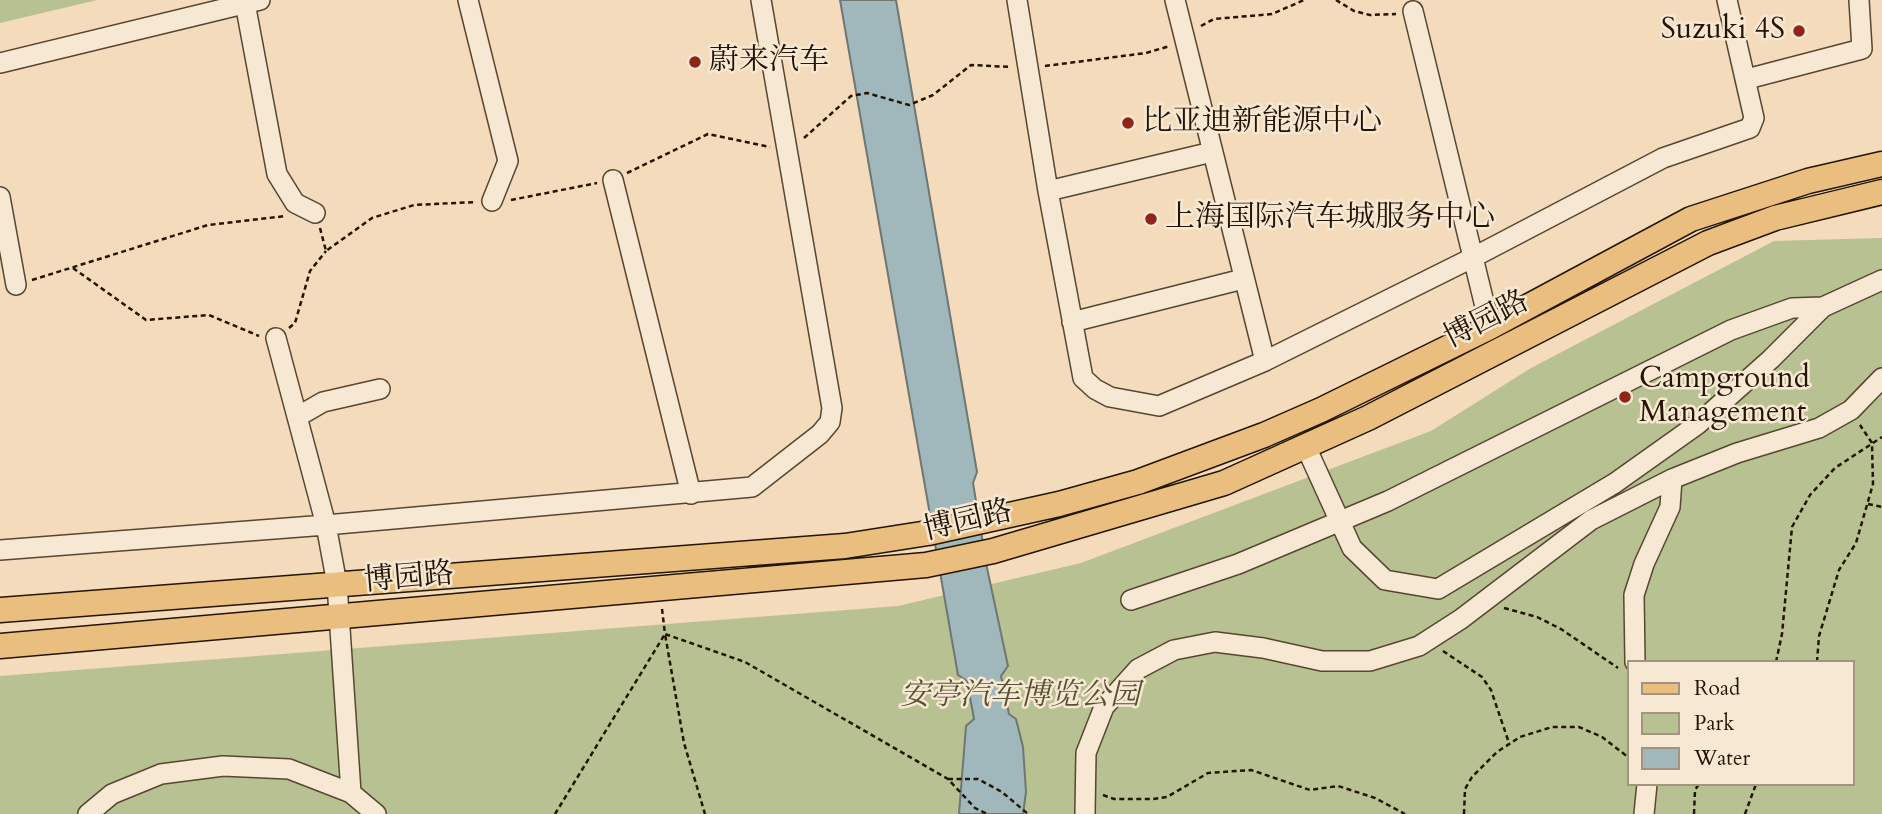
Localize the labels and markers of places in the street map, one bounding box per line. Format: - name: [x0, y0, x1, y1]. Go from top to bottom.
- place label: Suzuki 4S: [1661, 13, 1785, 49]
- marker: Suzuki 4S: [1791, 23, 1807, 39]
- place label: 蔚来汽车: [709, 44, 829, 80]
- marker: 蔚来汽车: [687, 54, 703, 70]
- place label: 比亚迪新能源中心: [1142, 105, 1382, 141]
- marker: 比亚迪新能源中心: [1120, 115, 1136, 131]
- place label: 上海国际汽车城服务中心: [1165, 201, 1495, 237]
- marker: 上海国际汽车城服务中心: [1143, 211, 1159, 227]
- place label: Campground Management: [1639, 362, 1810, 432]
- marker: Campground Management: [1617, 389, 1633, 405]

